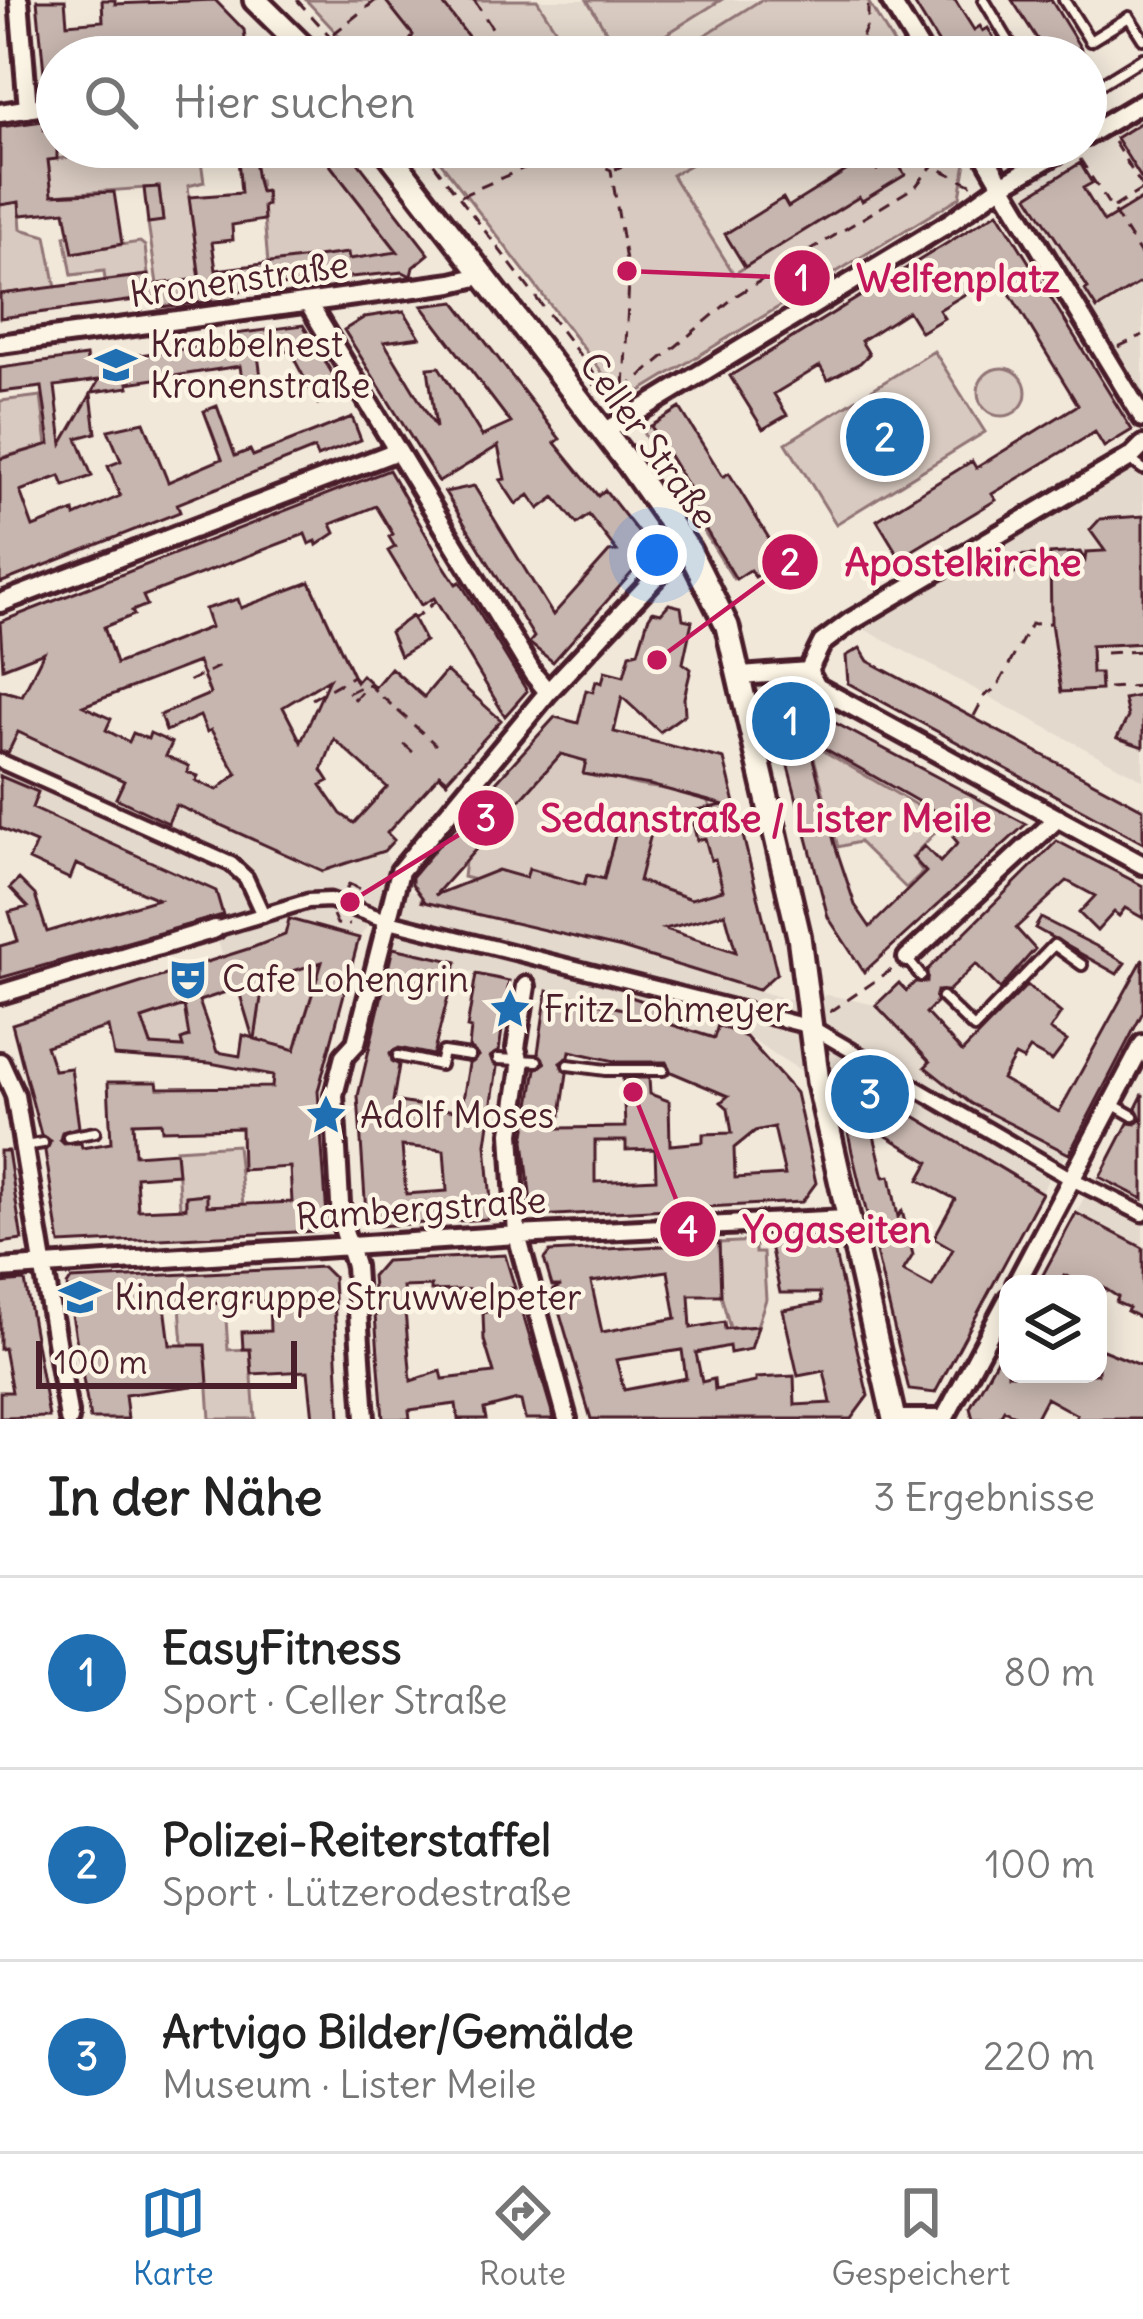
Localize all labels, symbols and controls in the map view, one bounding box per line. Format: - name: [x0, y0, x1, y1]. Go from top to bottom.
- search box: [36, 36, 1107, 168]
- icon: search: [78, 69, 144, 135]
- text: Hier suchen: [174, 74, 415, 130]
- callout: Welfenplatz: [772, 241, 1084, 316]
- street label: Kronenstraße: [127, 242, 351, 317]
- text: Welfenplatz: [856, 254, 1060, 303]
- text: 1: [795, 256, 809, 301]
- place label: Krabbelnest Kronenstraße: [150, 322, 370, 408]
- school or university icon: Krabbelnest Kronenstraße: [93, 342, 139, 388]
- street label: Celler Straße: [570, 344, 727, 537]
- pin: 2: [846, 392, 924, 482]
- your location: [627, 525, 687, 585]
- callout: Apostelkirche: [760, 525, 1105, 600]
- text: Apostelkirche: [845, 538, 1081, 587]
- text: 2: [780, 540, 800, 585]
- pin: 1: [752, 676, 830, 766]
- callout: Sedanstraße / Lister Meile: [456, 781, 1016, 856]
- text: Sedanstraße / Lister Meile: [540, 794, 992, 843]
- text: 3: [476, 796, 496, 841]
- theatre icon: Cafe Lohengrin: [165, 956, 211, 1002]
- place label: Cafe Lohengrin: [222, 957, 469, 1002]
- place icon: Fritz Lohmeyer: [487, 986, 533, 1032]
- place label: Fritz Lohmeyer: [544, 987, 790, 1032]
- pin: 3: [831, 1049, 909, 1139]
- place icon: Adolf Moses: [303, 1092, 349, 1138]
- place label: Adolf Moses: [360, 1093, 554, 1138]
- street label: Rambergstraße: [294, 1177, 548, 1240]
- callout: Yogaseiten: [658, 1192, 955, 1267]
- text: Yogaseiten: [742, 1205, 931, 1254]
- text: 4: [678, 1207, 698, 1252]
- school or university icon: Kindergruppe Struwwelpeter: [57, 1274, 103, 1320]
- place label: Kindergruppe Struwwelpeter: [114, 1275, 582, 1320]
- map controls: [999, 1275, 1107, 1383]
- button: layers: [999, 1275, 1107, 1383]
- scale bar: [36, 1335, 297, 1388]
- text: 100 m: [54, 1341, 147, 1383]
- text: In der Nähe: [48, 1465, 323, 1529]
- text: 3 Ergebnisse: [873, 1473, 1095, 1522]
- text: EasyFitness: [162, 1620, 402, 1676]
- text: 1: [79, 1648, 95, 1697]
- text: 80 m: [1003, 1648, 1095, 1697]
- text: Sport · Celler Straße: [162, 1676, 508, 1725]
- text: Polizei-Reiterstaffel: [162, 1812, 551, 1868]
- text: 2: [76, 1840, 98, 1889]
- text: 100 m: [985, 1840, 1095, 1889]
- text: Sport · Lützerodestraße: [162, 1868, 572, 1917]
- text: Artvigo Bilder/Gemälde: [162, 2004, 634, 2060]
- text: 3: [76, 2032, 98, 2081]
- text: 220 m: [983, 2032, 1095, 2081]
- text: Museum · Lister Meile: [162, 2060, 537, 2109]
- tab: Karte: [133, 2180, 214, 2294]
- tab: Route: [479, 2180, 566, 2294]
- tab: Gespeichert: [831, 2180, 1010, 2294]

